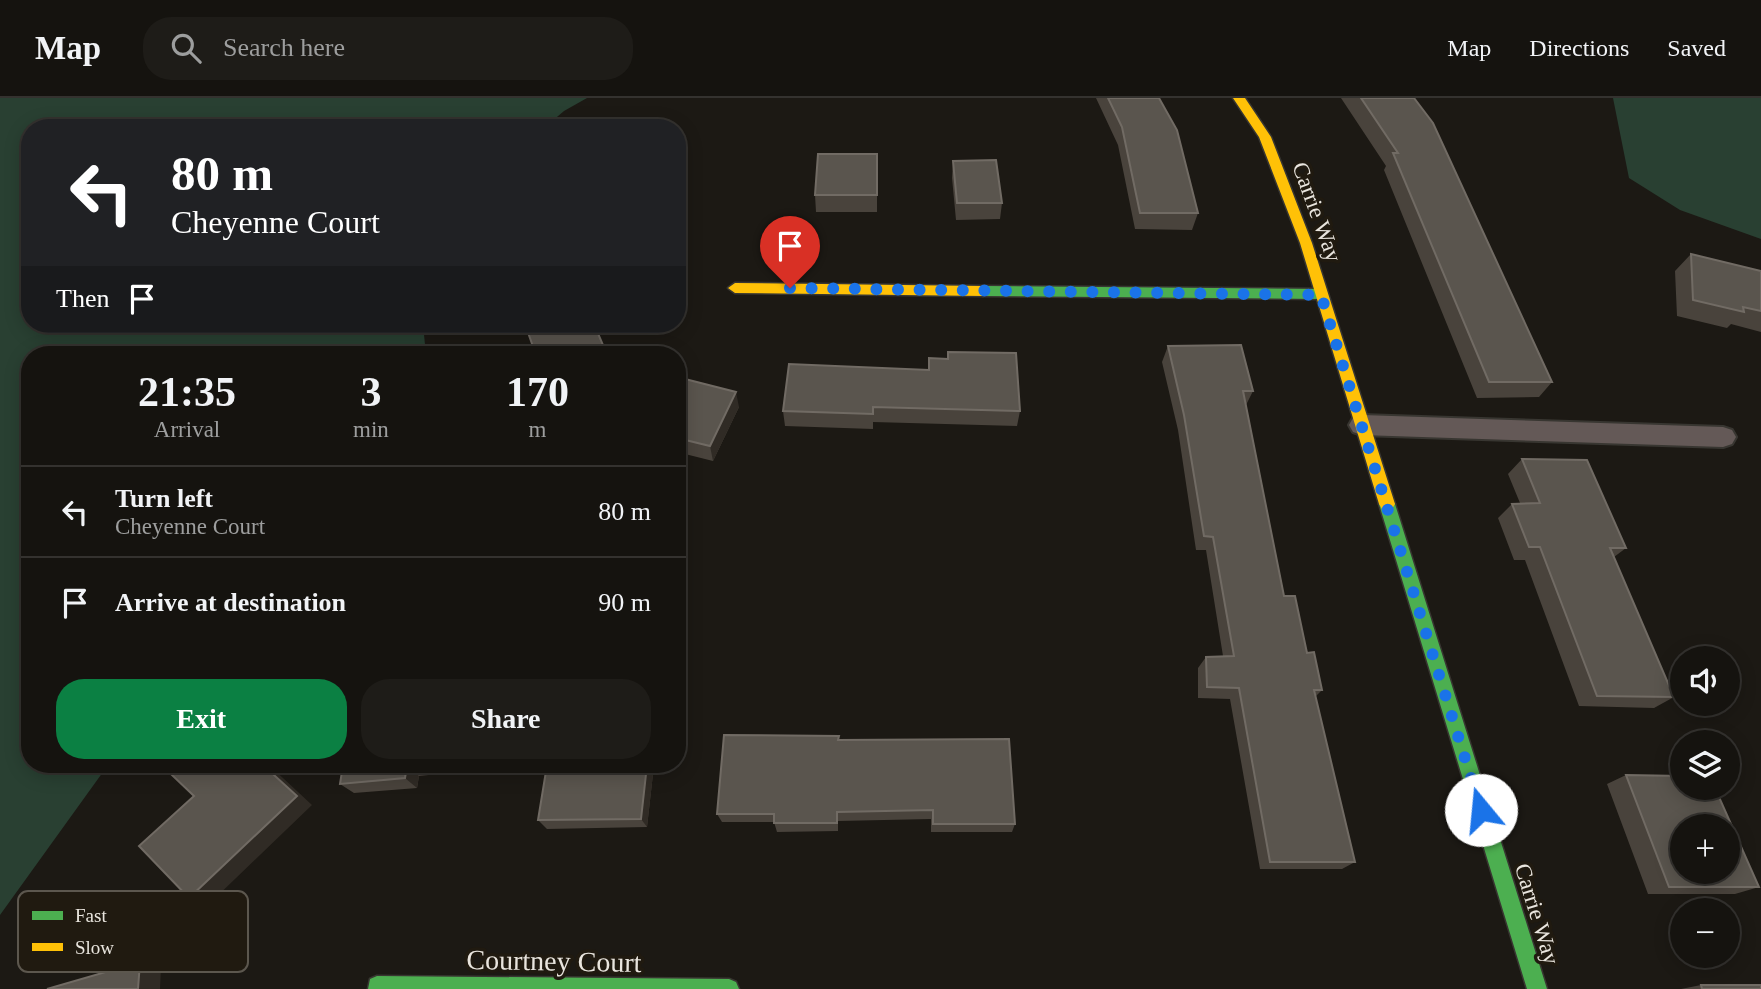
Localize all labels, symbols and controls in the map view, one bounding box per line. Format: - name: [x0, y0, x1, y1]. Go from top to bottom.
- search box: [143, 17, 633, 80]
- icon: search: [167, 29, 205, 67]
- text: Map: [35, 30, 101, 66]
- text: Search here: [223, 33, 345, 62]
- text: Map: [1447, 35, 1491, 61]
- text: Directions: [1529, 35, 1629, 61]
- text: Saved: [1667, 35, 1726, 61]
- text: 80 m: [171, 146, 273, 201]
- icon: left: [56, 147, 147, 238]
- street label: Carrie Way: [1287, 159, 1347, 266]
- text: Cheyenne Court: [171, 204, 380, 240]
- pin: [760, 216, 820, 288]
- icon: arrive: [771, 227, 809, 265]
- icon: arrive: [123, 280, 161, 318]
- text: Then: [56, 284, 109, 313]
- text: 21:35: [138, 369, 236, 415]
- text: 3: [360, 369, 381, 415]
- text: 170: [506, 369, 569, 415]
- text: Arrival: [154, 417, 220, 442]
- text: min: [353, 417, 389, 442]
- text: m: [528, 417, 546, 442]
- text: Turn left: [115, 484, 213, 513]
- icon: left: [56, 493, 94, 531]
- text: 80 m: [598, 497, 651, 526]
- text: Cheyenne Court: [115, 514, 265, 539]
- icon: arrive: [56, 584, 94, 622]
- text: Arrive at destination: [115, 588, 346, 617]
- text: 90 m: [598, 588, 651, 617]
- map controls: [1670, 646, 1740, 968]
- button: sound: [1670, 646, 1740, 716]
- button: Exit: [56, 679, 347, 759]
- button: Share: [361, 679, 651, 759]
- button: layers: [1670, 730, 1740, 800]
- position arrow: [1444, 773, 1518, 847]
- button: +: [1670, 814, 1740, 884]
- street label: Carrie Way: [1510, 860, 1564, 968]
- legend: [18, 891, 248, 972]
- button: −: [1670, 898, 1740, 968]
- text: Fast: [75, 905, 107, 926]
- text: Slow: [75, 937, 114, 958]
- street label: Courtney Court: [466, 944, 642, 978]

